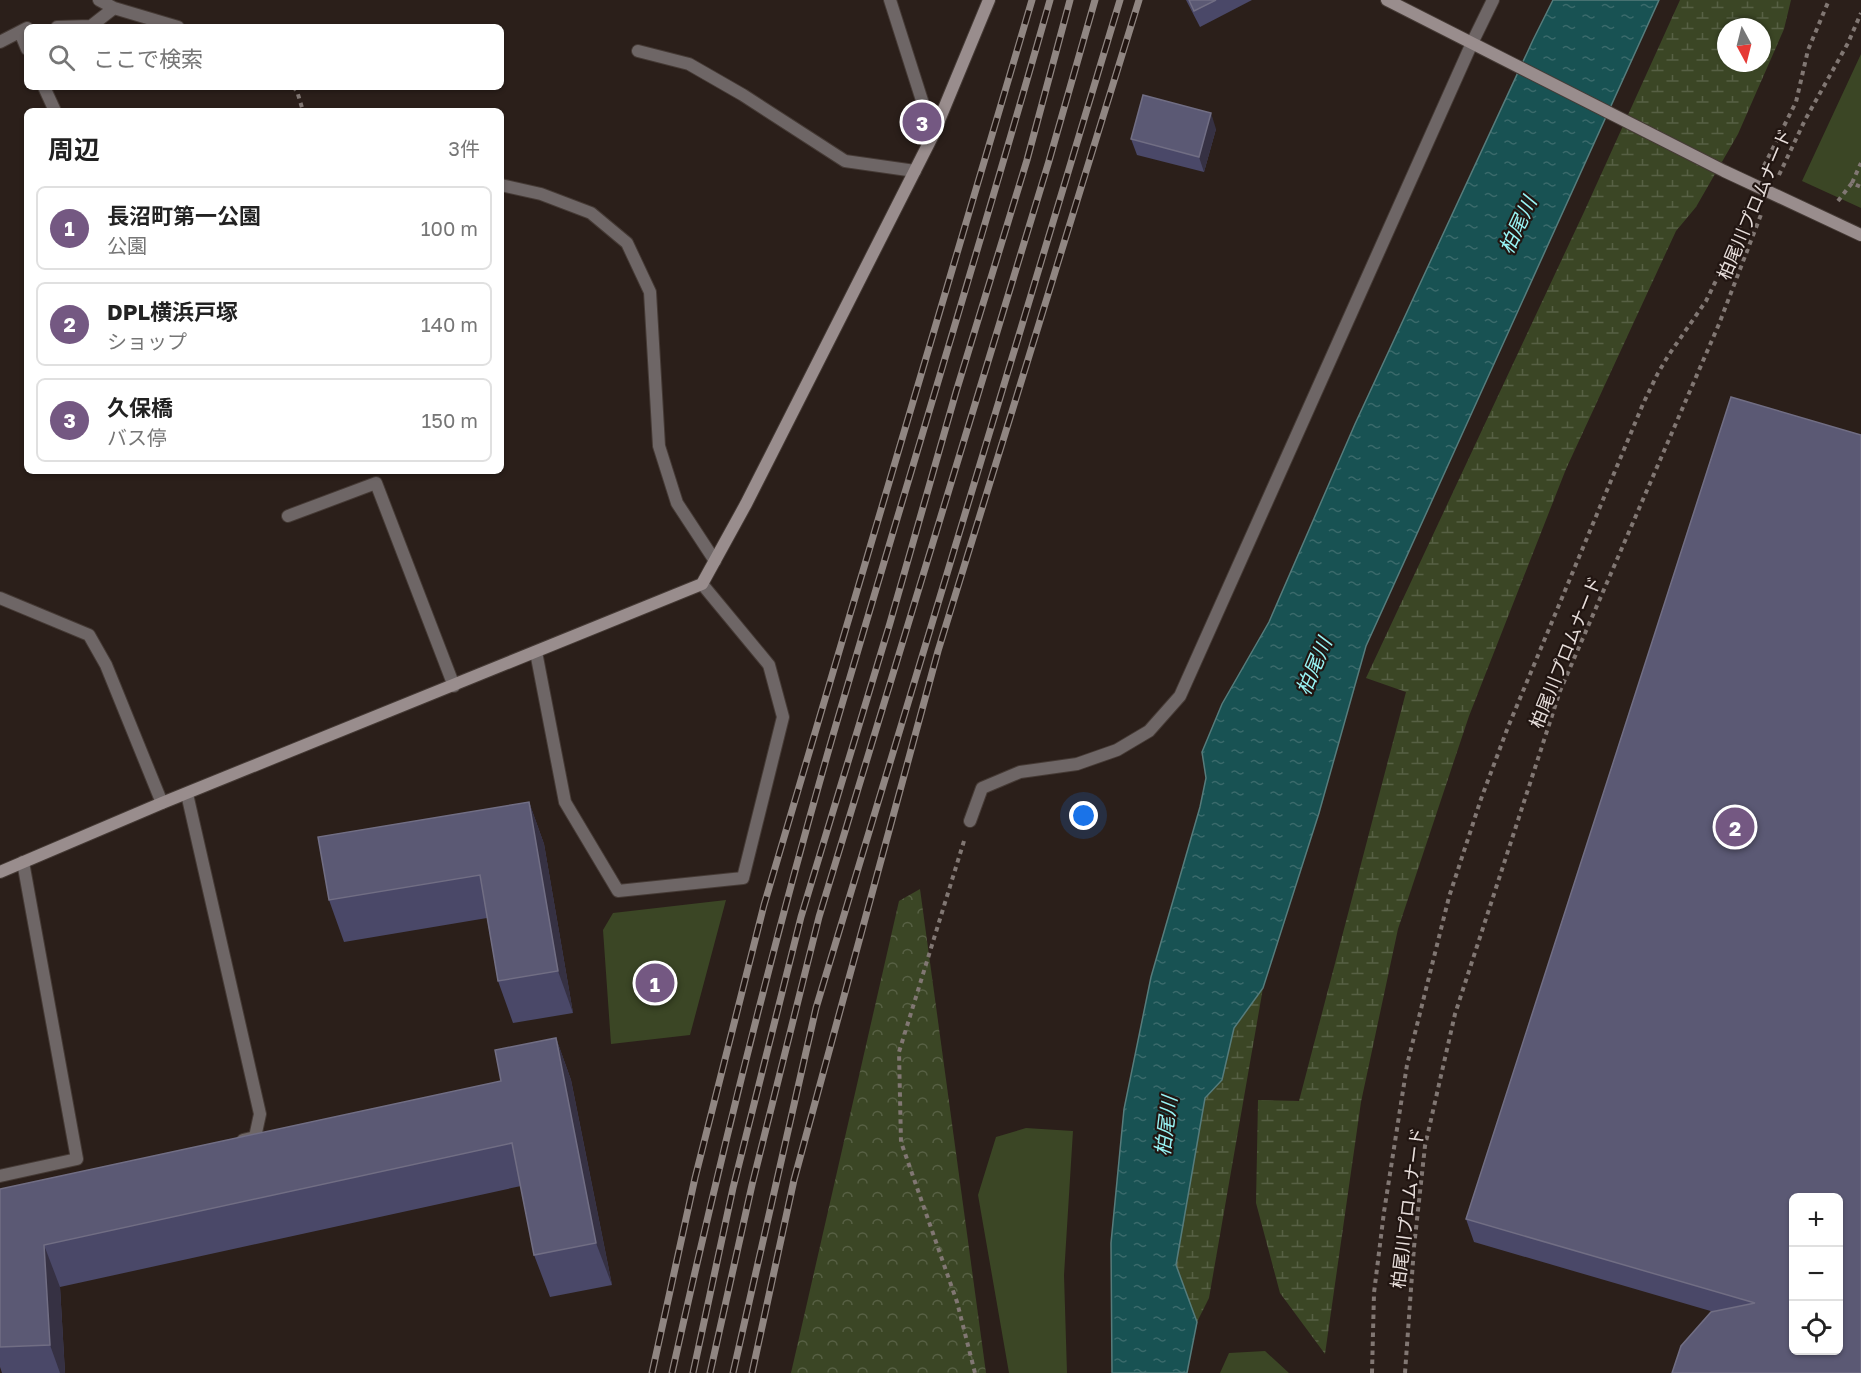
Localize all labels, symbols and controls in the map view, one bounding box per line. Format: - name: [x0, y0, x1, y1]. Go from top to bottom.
- north arrow: [1717, 18, 1771, 72]
- search box: [24, 24, 504, 90]
- icon: search: [45, 41, 78, 74]
- text: ここで検索: [93, 45, 203, 72]
- pin: 3: [902, 100, 942, 144]
- street label: 柏尾川プロムナード: [1712, 125, 1796, 283]
- text: 周辺: [48, 134, 100, 165]
- text: 3件: [448, 136, 480, 160]
- water label: 柏尾川: [1493, 191, 1541, 257]
- text: 長沼町第一公園: [107, 202, 261, 229]
- text: 1: [64, 216, 75, 240]
- text: 100 m: [421, 216, 478, 240]
- text: 公園: [107, 233, 147, 257]
- text: DPL横浜戸塚: [107, 298, 238, 325]
- text: 2: [63, 312, 76, 336]
- text: 140 m: [421, 312, 478, 336]
- text: ショップ: [107, 329, 187, 353]
- text: 久保橋: [107, 394, 173, 421]
- text: 3: [63, 408, 76, 432]
- text: 150 m: [422, 408, 478, 432]
- text: バス停: [107, 425, 167, 449]
- street label: 柏尾川プロムナード: [1524, 573, 1606, 731]
- water label: 柏尾川: [1290, 632, 1337, 698]
- your location: [1069, 801, 1098, 830]
- pin: 2: [1716, 804, 1754, 850]
- pin: 1: [636, 960, 674, 1006]
- water label: 柏尾川: [1149, 1093, 1181, 1157]
- street label: 柏尾川プロムナード: [1386, 1126, 1428, 1290]
- map controls: [1789, 1193, 1843, 1355]
- button: +: [1789, 1193, 1843, 1247]
- button: −: [1789, 1247, 1843, 1301]
- button: locate: [1789, 1301, 1843, 1355]

